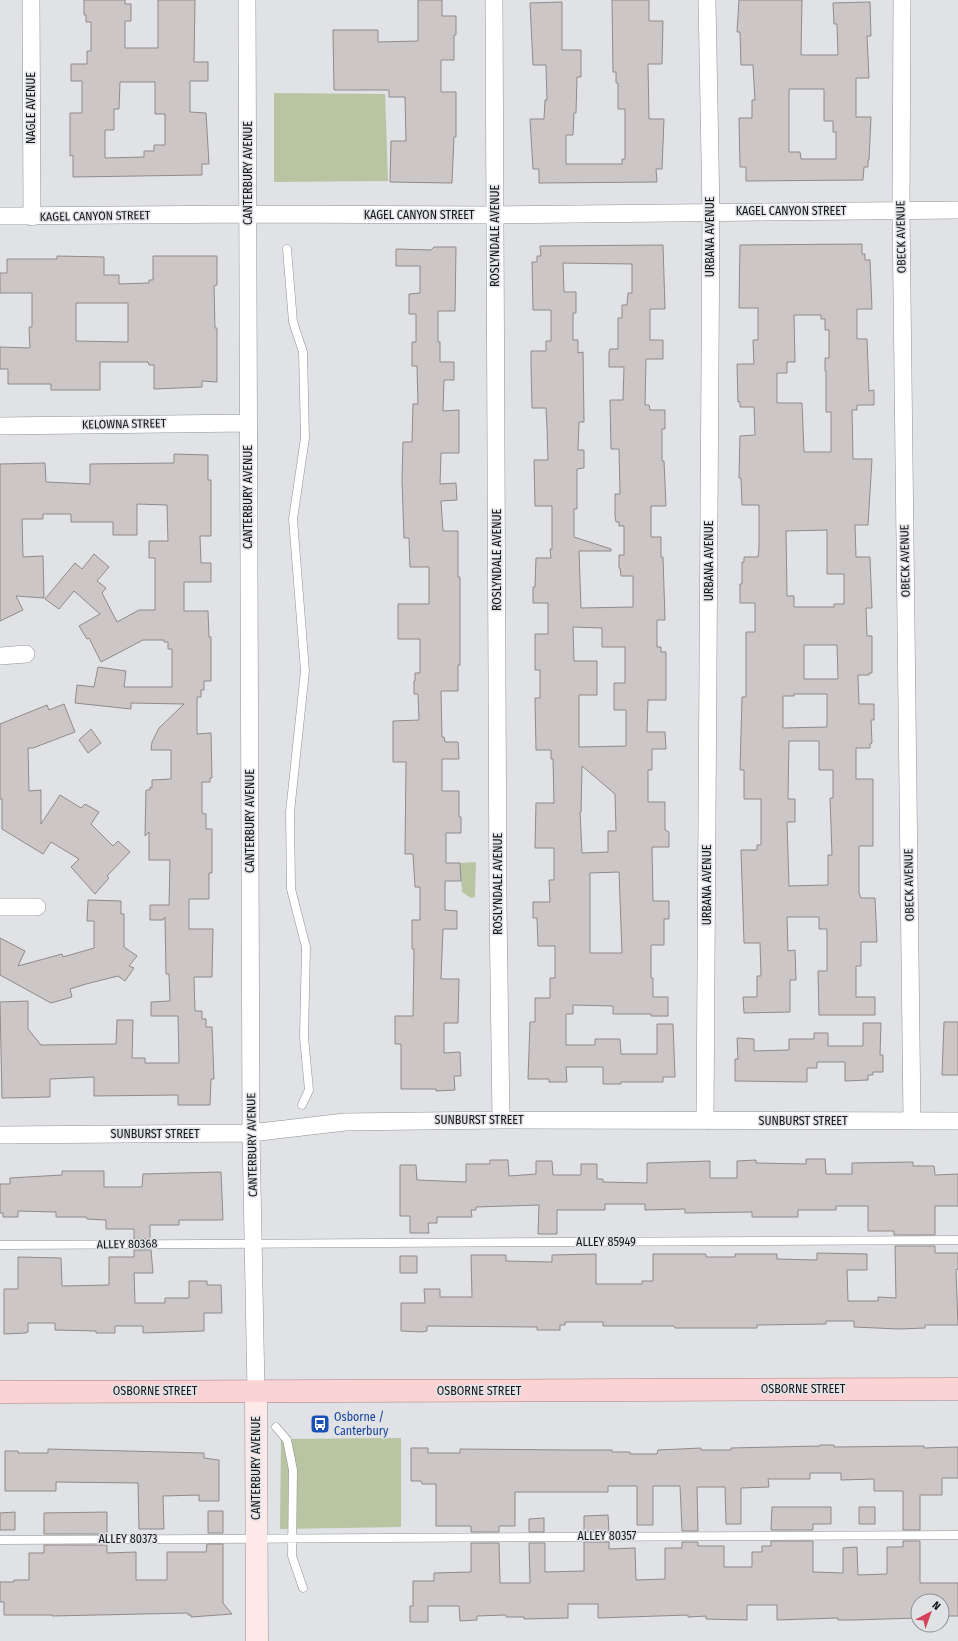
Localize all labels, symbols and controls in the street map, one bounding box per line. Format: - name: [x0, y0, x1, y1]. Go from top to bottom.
- street label: NAGLE AVENUE: [24, 72, 38, 144]
- street label: CANTERBURY AVENUE: [241, 121, 255, 225]
- street label: ROSLYNDALE AVENUE: [488, 185, 502, 287]
- street label: URBANA AVENUE: [703, 196, 717, 277]
- street label: OBECK AVENUE: [893, 200, 909, 273]
- street label: KAGEL CANYON STREET: [736, 204, 847, 218]
- street label: KAGEL CANYON STREET: [40, 208, 151, 224]
- street label: KAGEL CANYON STREET: [364, 208, 475, 222]
- street label: KELOWNA STREET: [82, 416, 167, 432]
- street label: CANTERBURY AVENUE: [241, 445, 255, 549]
- street label: ROSLYNDALE AVENUE: [490, 509, 504, 611]
- street label: URBANA AVENUE: [702, 520, 716, 601]
- street label: OBECK AVENUE: [897, 524, 913, 597]
- street label: CANTERBURY AVENUE: [243, 769, 257, 873]
- street label: ROSLYNDALE AVENUE: [491, 833, 505, 935]
- street label: URBANA AVENUE: [700, 844, 714, 925]
- street label: OBECK AVENUE: [901, 848, 917, 921]
- street label: CANTERBURY AVENUE: [244, 1093, 260, 1197]
- street label: SUNBURST STREET: [434, 1113, 524, 1127]
- street label: SUNBURST STREET: [758, 1114, 848, 1128]
- street label: SUNBURST STREET: [110, 1127, 200, 1141]
- street label: ALLEY 85949: [576, 1235, 636, 1249]
- street label: ALLEY 80368: [96, 1236, 158, 1252]
- street label: OSBORNE STREET: [761, 1382, 846, 1396]
- street label: OSBORNE STREET: [113, 1384, 198, 1398]
- street label: OSBORNE STREET: [437, 1384, 522, 1398]
- place label: Osborne / Canterbury: [334, 1410, 389, 1438]
- bus stop icon: Osborne / Canterbury: [309, 1413, 331, 1435]
- street label: CANTERBURY AVENUE: [249, 1416, 263, 1520]
- street label: ALLEY 80357: [578, 1529, 637, 1543]
- street label: ALLEY 80373: [99, 1532, 157, 1546]
- north arrow: [910, 1593, 950, 1633]
- text: N: [929, 1599, 943, 1613]

